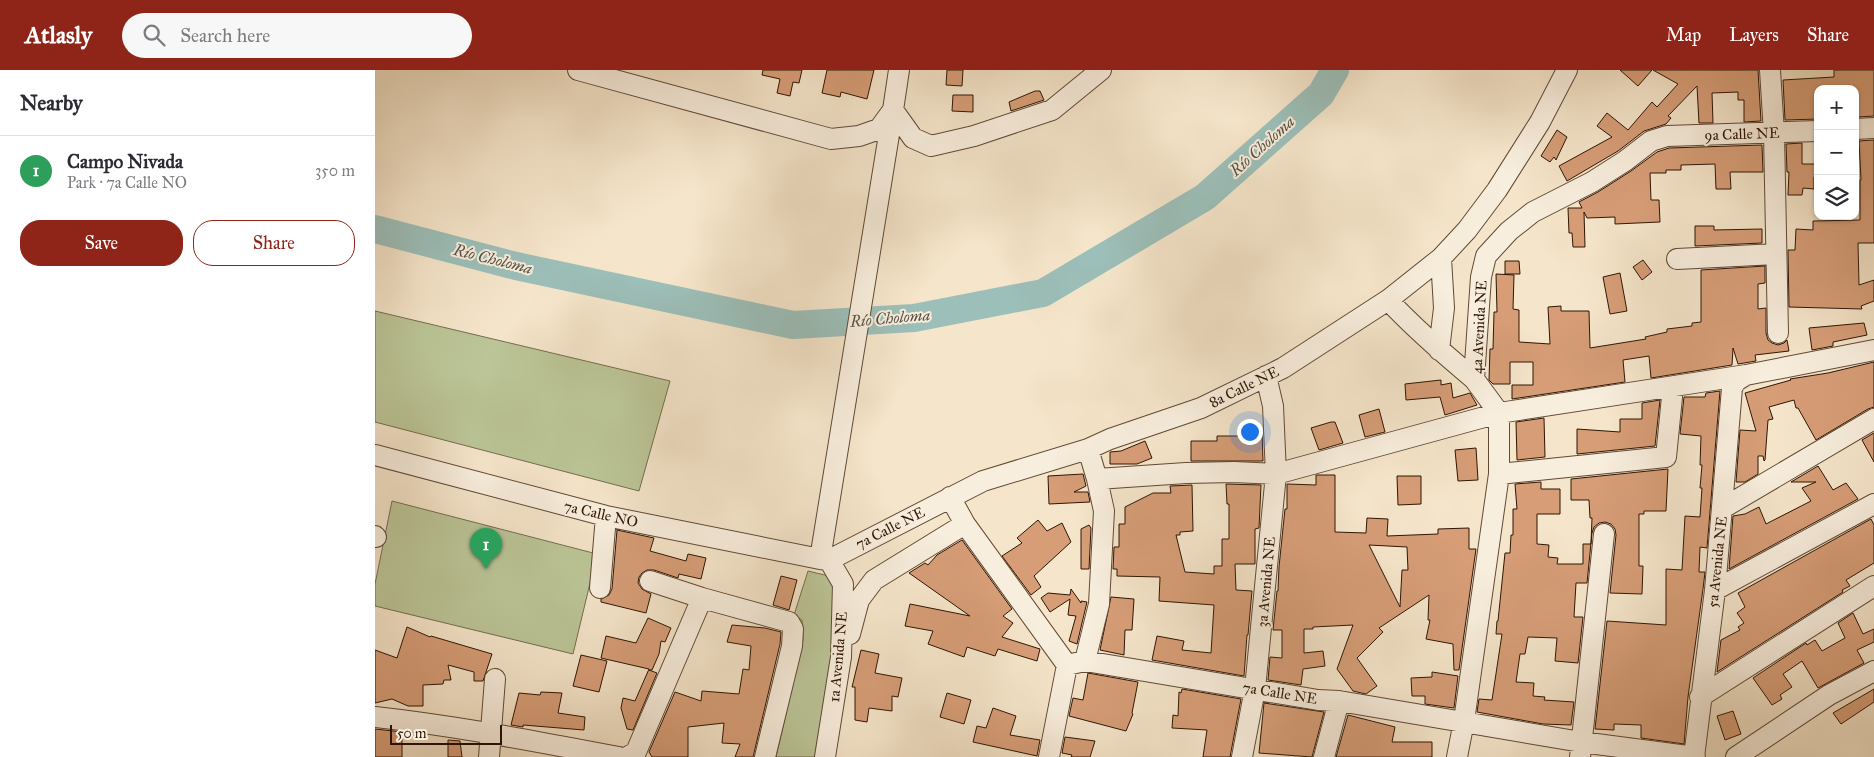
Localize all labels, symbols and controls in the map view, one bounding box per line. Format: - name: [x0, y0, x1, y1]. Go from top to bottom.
- search box: [122, 13, 472, 58]
- text: Atlasly: [25, 20, 92, 50]
- icon: search: [140, 21, 168, 49]
- text: Search here: [180, 24, 270, 47]
- text: Map: [1666, 24, 1701, 46]
- text: Layers: [1729, 24, 1779, 46]
- text: Share: [1807, 24, 1849, 46]
- map controls: [1814, 85, 1859, 220]
- button: +: [1814, 85, 1859, 130]
- text: Nearby: [20, 90, 83, 116]
- water label: Río Choloma: [1225, 112, 1298, 181]
- street label: 9a Calle NE: [1704, 124, 1780, 144]
- button: −: [1814, 130, 1859, 175]
- text: Campo Nivada: [67, 150, 183, 173]
- text: 1: [33, 161, 39, 180]
- text: 350 m: [315, 161, 355, 180]
- text: Park · 7a Calle NO: [67, 173, 187, 192]
- button: layers: [1814, 175, 1859, 220]
- button: Save: [20, 220, 183, 266]
- button: Share: [193, 220, 355, 266]
- water label: Río Choloma: [451, 240, 535, 278]
- street label: 4a Avenida NE: [1468, 280, 1490, 374]
- water label: Río Choloma: [848, 305, 931, 331]
- street label: 8a Calle NE: [1206, 362, 1282, 412]
- your location: [1237, 419, 1263, 445]
- street label: 7a Calle NO: [562, 497, 640, 531]
- street label: 7a Calle NE: [852, 503, 928, 553]
- street label: 5a Avenida NE: [1703, 515, 1731, 609]
- pin: 1: [470, 528, 502, 569]
- street label: 3a Avenida NE: [1253, 536, 1279, 628]
- street label: 1a Avenida NE: [825, 611, 851, 703]
- street label: 7a Calle NE: [1241, 678, 1319, 708]
- scale bar: [390, 722, 503, 745]
- text: 50 m: [397, 725, 426, 742]

